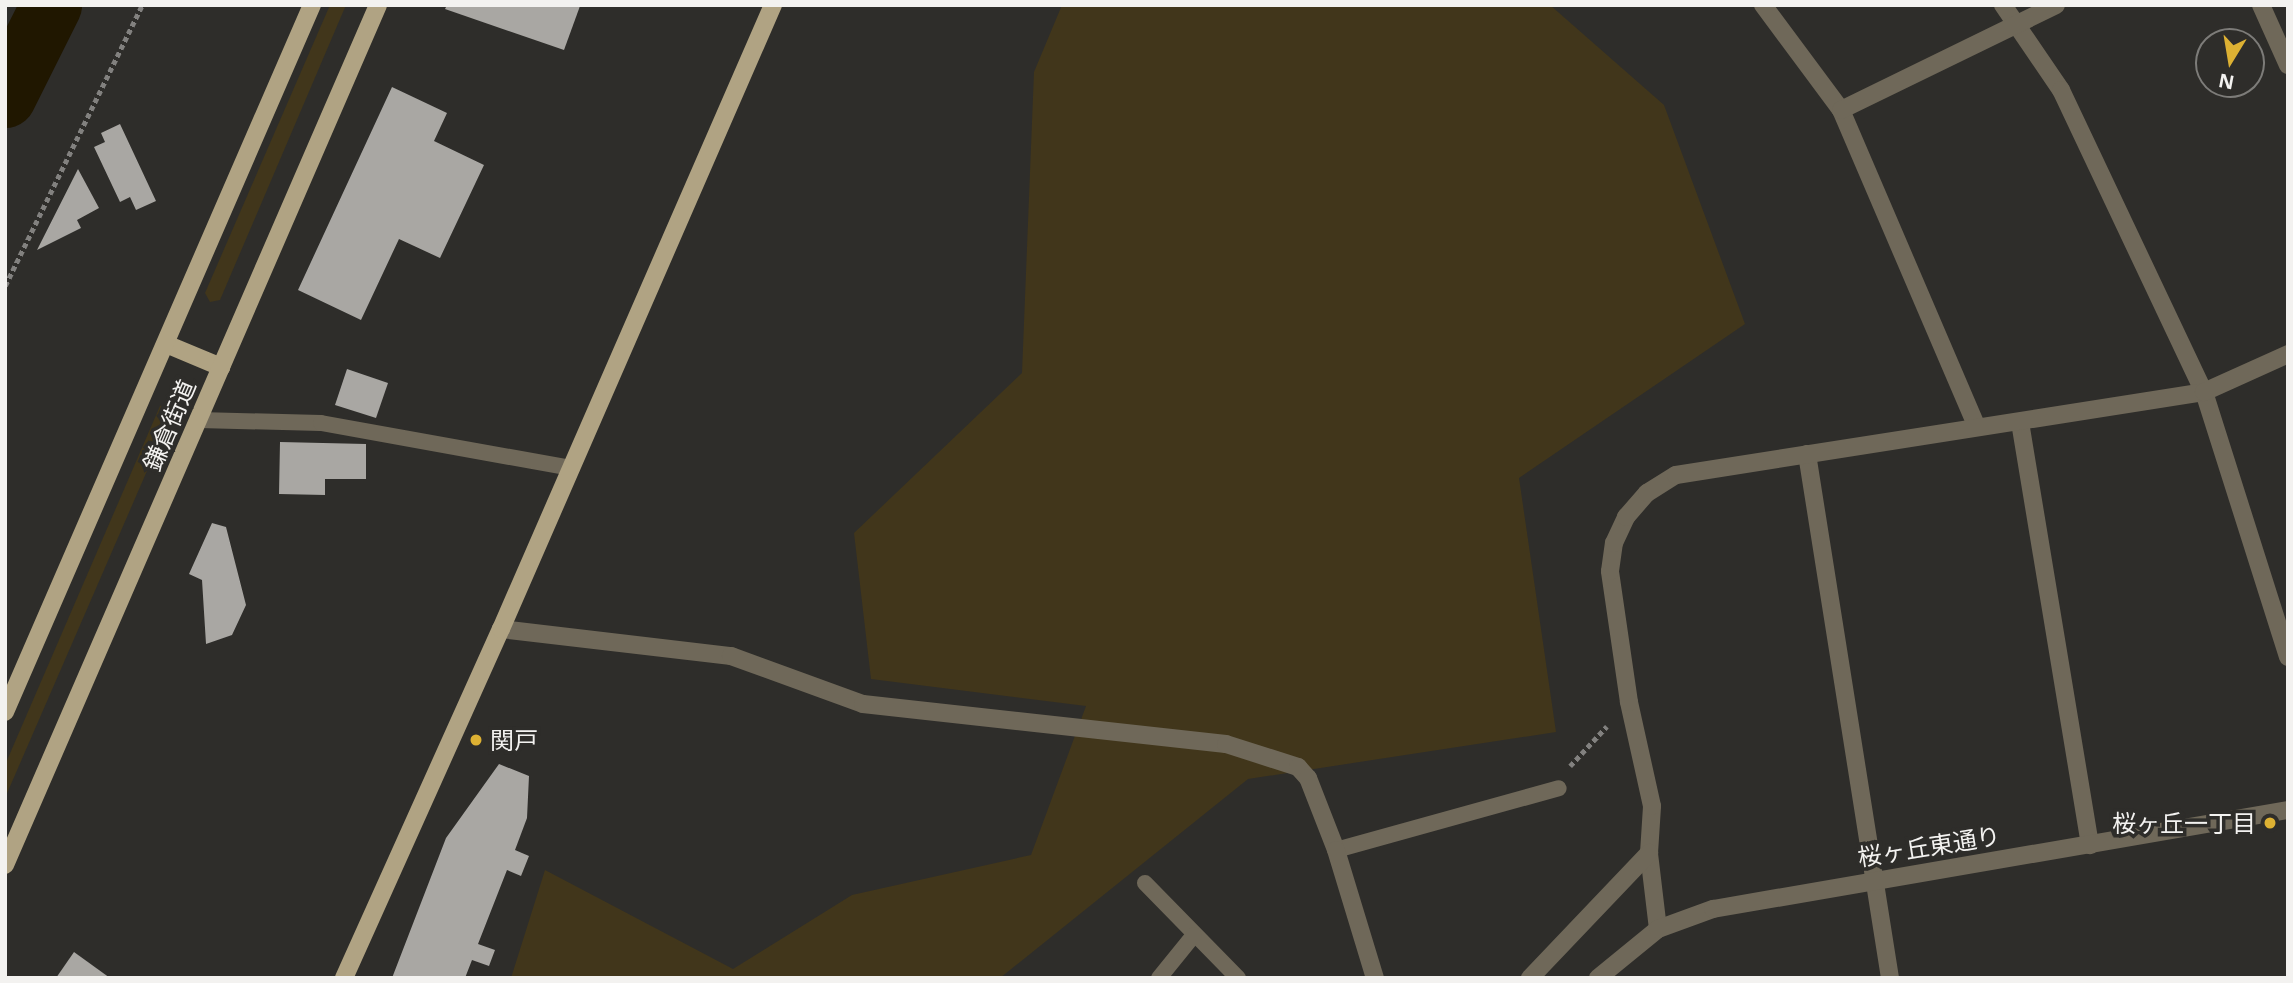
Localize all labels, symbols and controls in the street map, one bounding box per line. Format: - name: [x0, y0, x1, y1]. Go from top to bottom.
- north arrow: [2195, 28, 2265, 98]
- text: N: [2216, 67, 2236, 96]
- street label: 鎌倉街道: [137, 375, 201, 475]
- place label: 関戸: [490, 726, 538, 754]
- marker: 関戸: [468, 732, 484, 748]
- place label: 桜ヶ丘一丁目: [2112, 809, 2256, 837]
- marker: 桜ヶ丘一丁目: [2262, 815, 2278, 831]
- street label: 桜ヶ丘東通り: [1856, 821, 2002, 871]

